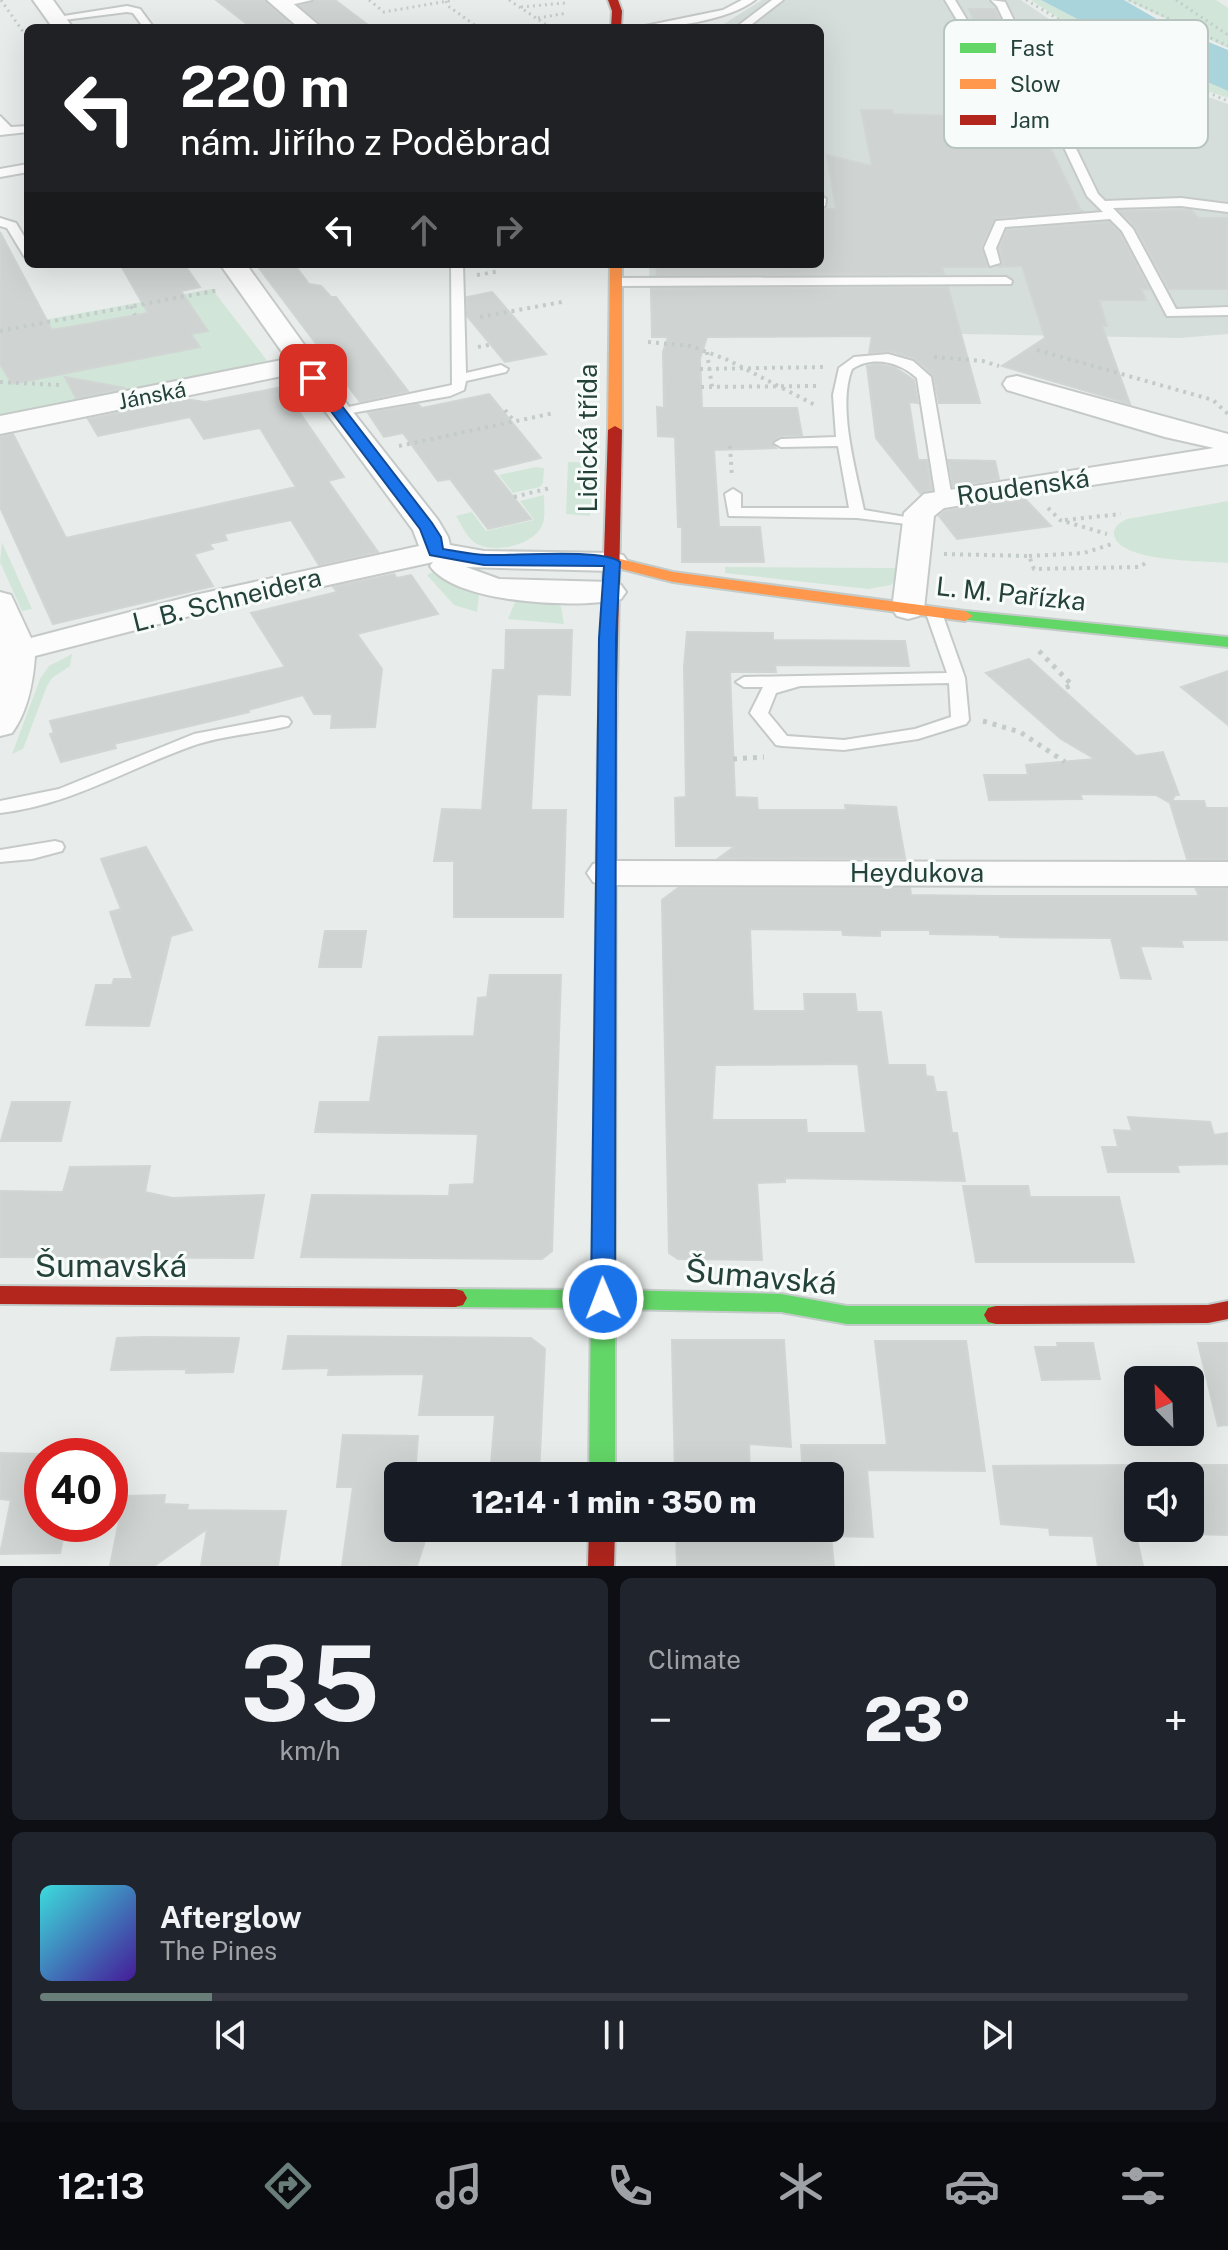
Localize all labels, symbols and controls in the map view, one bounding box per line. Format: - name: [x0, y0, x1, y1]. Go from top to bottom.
- legend: [944, 20, 1208, 148]
- text: Fast: [1010, 35, 1054, 61]
- text: 220 m: [180, 54, 350, 120]
- icon: left: [48, 56, 152, 160]
- text: Slow: [1010, 71, 1060, 97]
- text: Jam: [1010, 107, 1050, 133]
- text: nám. Jiřího z Poděbrad: [180, 121, 551, 163]
- icon: left: [318, 208, 362, 252]
- icon: ahead: [402, 208, 446, 252]
- icon: right: [486, 208, 530, 252]
- pin: [279, 344, 347, 412]
- icon: arrive: [291, 356, 335, 400]
- street label: Lidická třída: [572, 364, 603, 512]
- street label: Jánská: [116, 376, 188, 414]
- street label: Roudenská: [955, 462, 1091, 511]
- street label: L. B. Schneidera: [129, 561, 324, 638]
- street label: L. M. Pařízka: [935, 570, 1087, 617]
- street label: Heydukova: [850, 857, 984, 888]
- street label: Šumavská: [35, 1247, 187, 1284]
- street label: Šumavská: [684, 1251, 838, 1302]
- position arrow: [561, 1257, 645, 1341]
- north arrow: [1124, 1366, 1204, 1446]
- map controls: [1124, 1366, 1204, 1542]
- speed limit sign: 40: [24, 1438, 128, 1542]
- button: sound: [1124, 1462, 1204, 1542]
- text: 12:14 · 1 min · 350 m: [471, 1484, 757, 1520]
- text: 35: [240, 1622, 380, 1744]
- text: Climate: [648, 1644, 741, 1675]
- text: 23°: [864, 1684, 972, 1755]
- text: −: [648, 1694, 672, 1746]
- text: +: [1164, 1694, 1188, 1746]
- text: km/h: [279, 1735, 341, 1766]
- text: Afterglow: [160, 1899, 302, 1935]
- text: The Pines: [160, 1935, 277, 1966]
- icon: previous: [209, 2013, 253, 2057]
- icon: pause: [592, 2013, 636, 2057]
- icon: next: [975, 2013, 1019, 2057]
- icon: directions: [260, 2158, 316, 2214]
- icon: music: [431, 2158, 487, 2214]
- icon: phone: [602, 2158, 658, 2214]
- icon: climate: [773, 2158, 829, 2214]
- icon: car: [944, 2158, 1000, 2214]
- icon: filters: [1115, 2158, 1171, 2214]
- text: 12:13: [57, 2165, 145, 2207]

